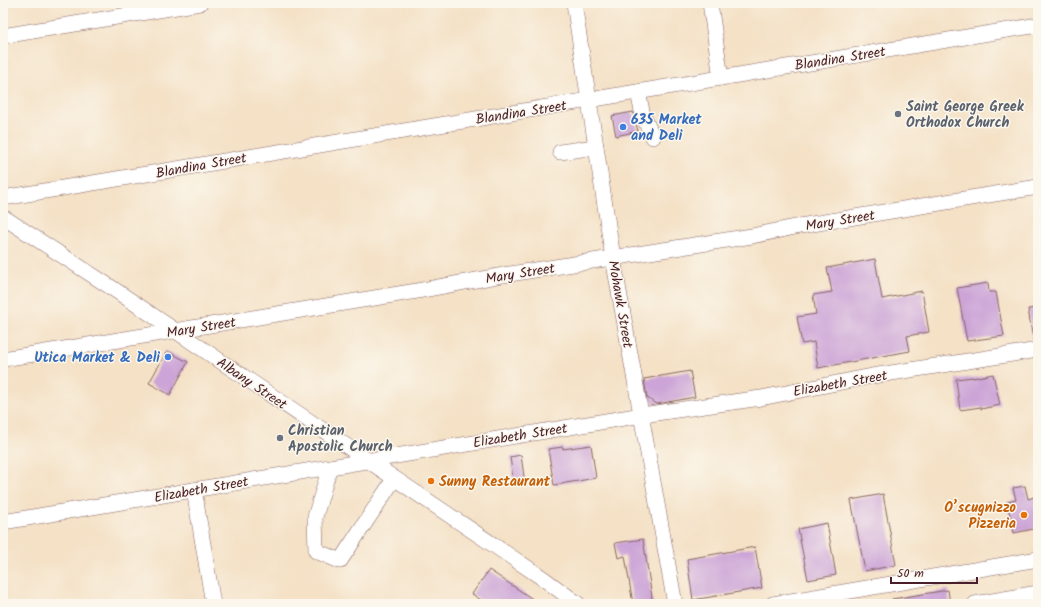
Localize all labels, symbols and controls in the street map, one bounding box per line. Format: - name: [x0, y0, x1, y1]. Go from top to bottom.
- street label: Blandina Street: [793, 41, 888, 77]
- street label: Blandina Street: [474, 95, 569, 131]
- place label: Saint George Greek Orthodox Church: [906, 96, 1025, 134]
- place label: 635 Market and Deli: [631, 109, 702, 147]
- marker: Saint George Greek Orthodox Church: [893, 109, 903, 119]
- marker: 635 Market and Deli: [618, 122, 628, 132]
- street label: Blandina Street: [154, 147, 249, 185]
- street label: Mary Street: [804, 205, 877, 237]
- street label: Mary Street: [484, 258, 557, 290]
- street label: Mohawk Street: [601, 259, 639, 350]
- street label: Mary Street: [165, 312, 238, 344]
- place label: Utica Market & Deli: [34, 347, 160, 369]
- marker: Utica Market & Deli: [163, 352, 173, 362]
- street label: Albany Street: [212, 352, 292, 416]
- street label: Elizabeth Street: [791, 365, 890, 403]
- street label: Elizabeth Street: [471, 418, 570, 454]
- place label: Christian Apostolic Church: [288, 420, 393, 458]
- marker: Christian Apostolic Church: [275, 433, 285, 443]
- street label: Elizabeth Street: [152, 471, 251, 509]
- place label: Sunny Restaurant: [439, 471, 551, 493]
- marker: Sunny Restaurant: [426, 476, 436, 486]
- place label: O’scugnizzo Pizzeria: [944, 497, 1017, 535]
- marker: O’scugnizzo Pizzeria: [1019, 510, 1029, 520]
- scale bar: [891, 559, 977, 585]
- text: 50 m: [897, 564, 924, 583]

